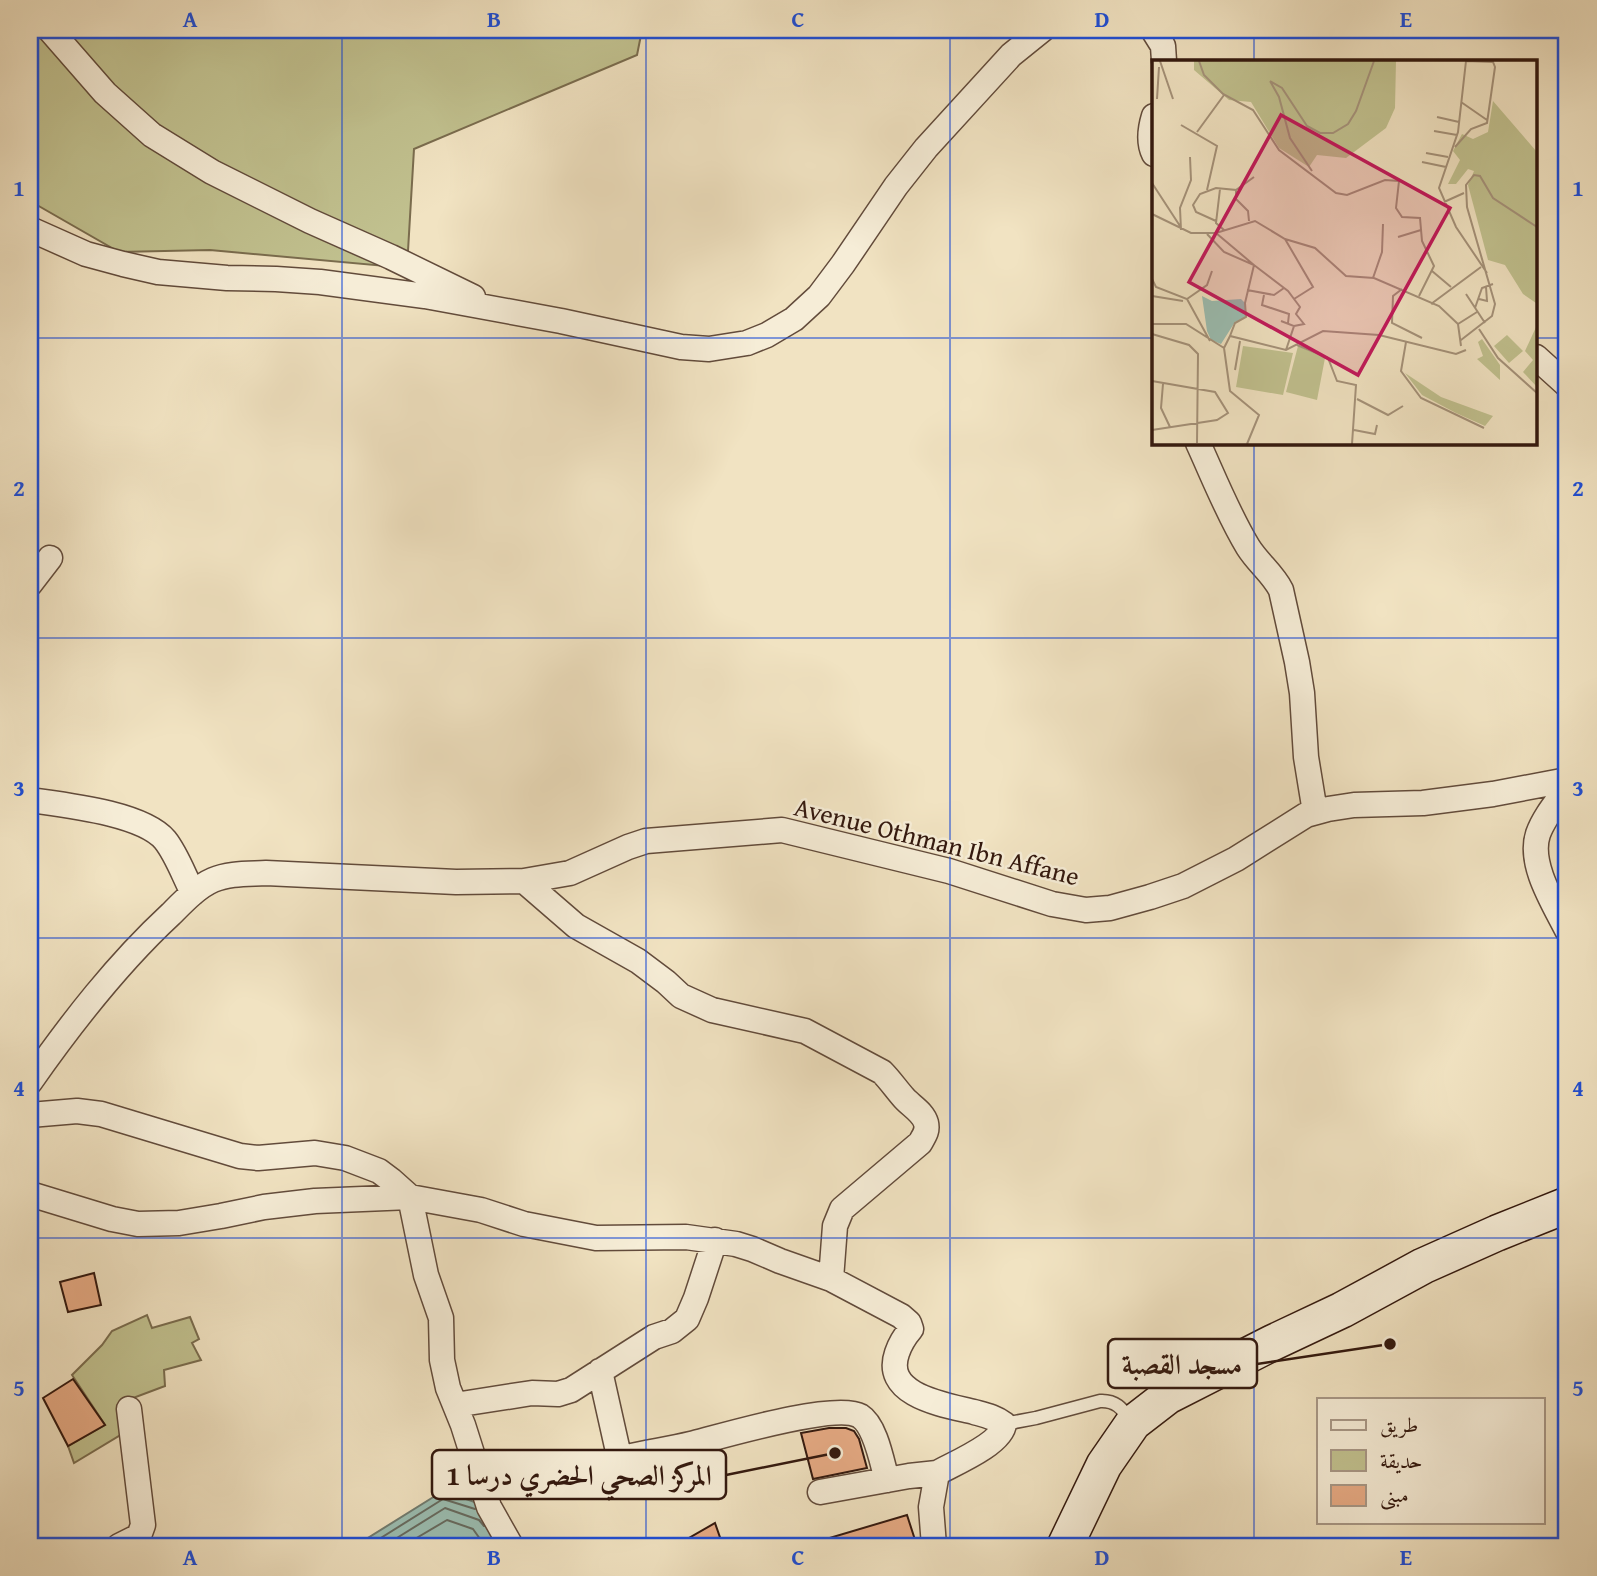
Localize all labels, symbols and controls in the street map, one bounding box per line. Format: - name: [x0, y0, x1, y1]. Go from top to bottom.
- text: A: [183, 2, 198, 35]
- text: B: [487, 2, 501, 35]
- text: C: [791, 2, 805, 35]
- text: D: [1095, 2, 1110, 35]
- text: E: [1400, 2, 1412, 35]
- inset map: [1152, 60, 1538, 444]
- text: 1: [13, 171, 25, 204]
- text: 1: [1572, 171, 1584, 204]
- text: 2: [13, 471, 25, 504]
- text: 2: [1572, 471, 1584, 504]
- text: 3: [13, 771, 25, 804]
- text: 3: [1572, 771, 1584, 804]
- street label: Avenue Othman Ibn Affane: [790, 787, 1084, 895]
- text: 4: [13, 1071, 25, 1104]
- text: 4: [1572, 1071, 1584, 1104]
- callout: مسجد القصبة: [1108, 1339, 1257, 1388]
- text: مسجد القصبة: [1122, 1343, 1242, 1384]
- text: 5: [13, 1371, 25, 1404]
- text: 5: [1572, 1371, 1584, 1404]
- legend: [1317, 1398, 1544, 1524]
- text: طريق: [1380, 1409, 1418, 1440]
- text: حديقة: [1380, 1445, 1423, 1476]
- callout: المركز الصحي الحضري درسا 1: [432, 1450, 726, 1499]
- text: المركز الصحي الحضري درسا 1: [446, 1454, 712, 1501]
- text: مبنى: [1380, 1479, 1409, 1510]
- text: A: [183, 1540, 198, 1573]
- text: B: [487, 1540, 501, 1573]
- text: C: [791, 1540, 805, 1573]
- text: D: [1095, 1540, 1110, 1573]
- text: E: [1400, 1540, 1412, 1573]

